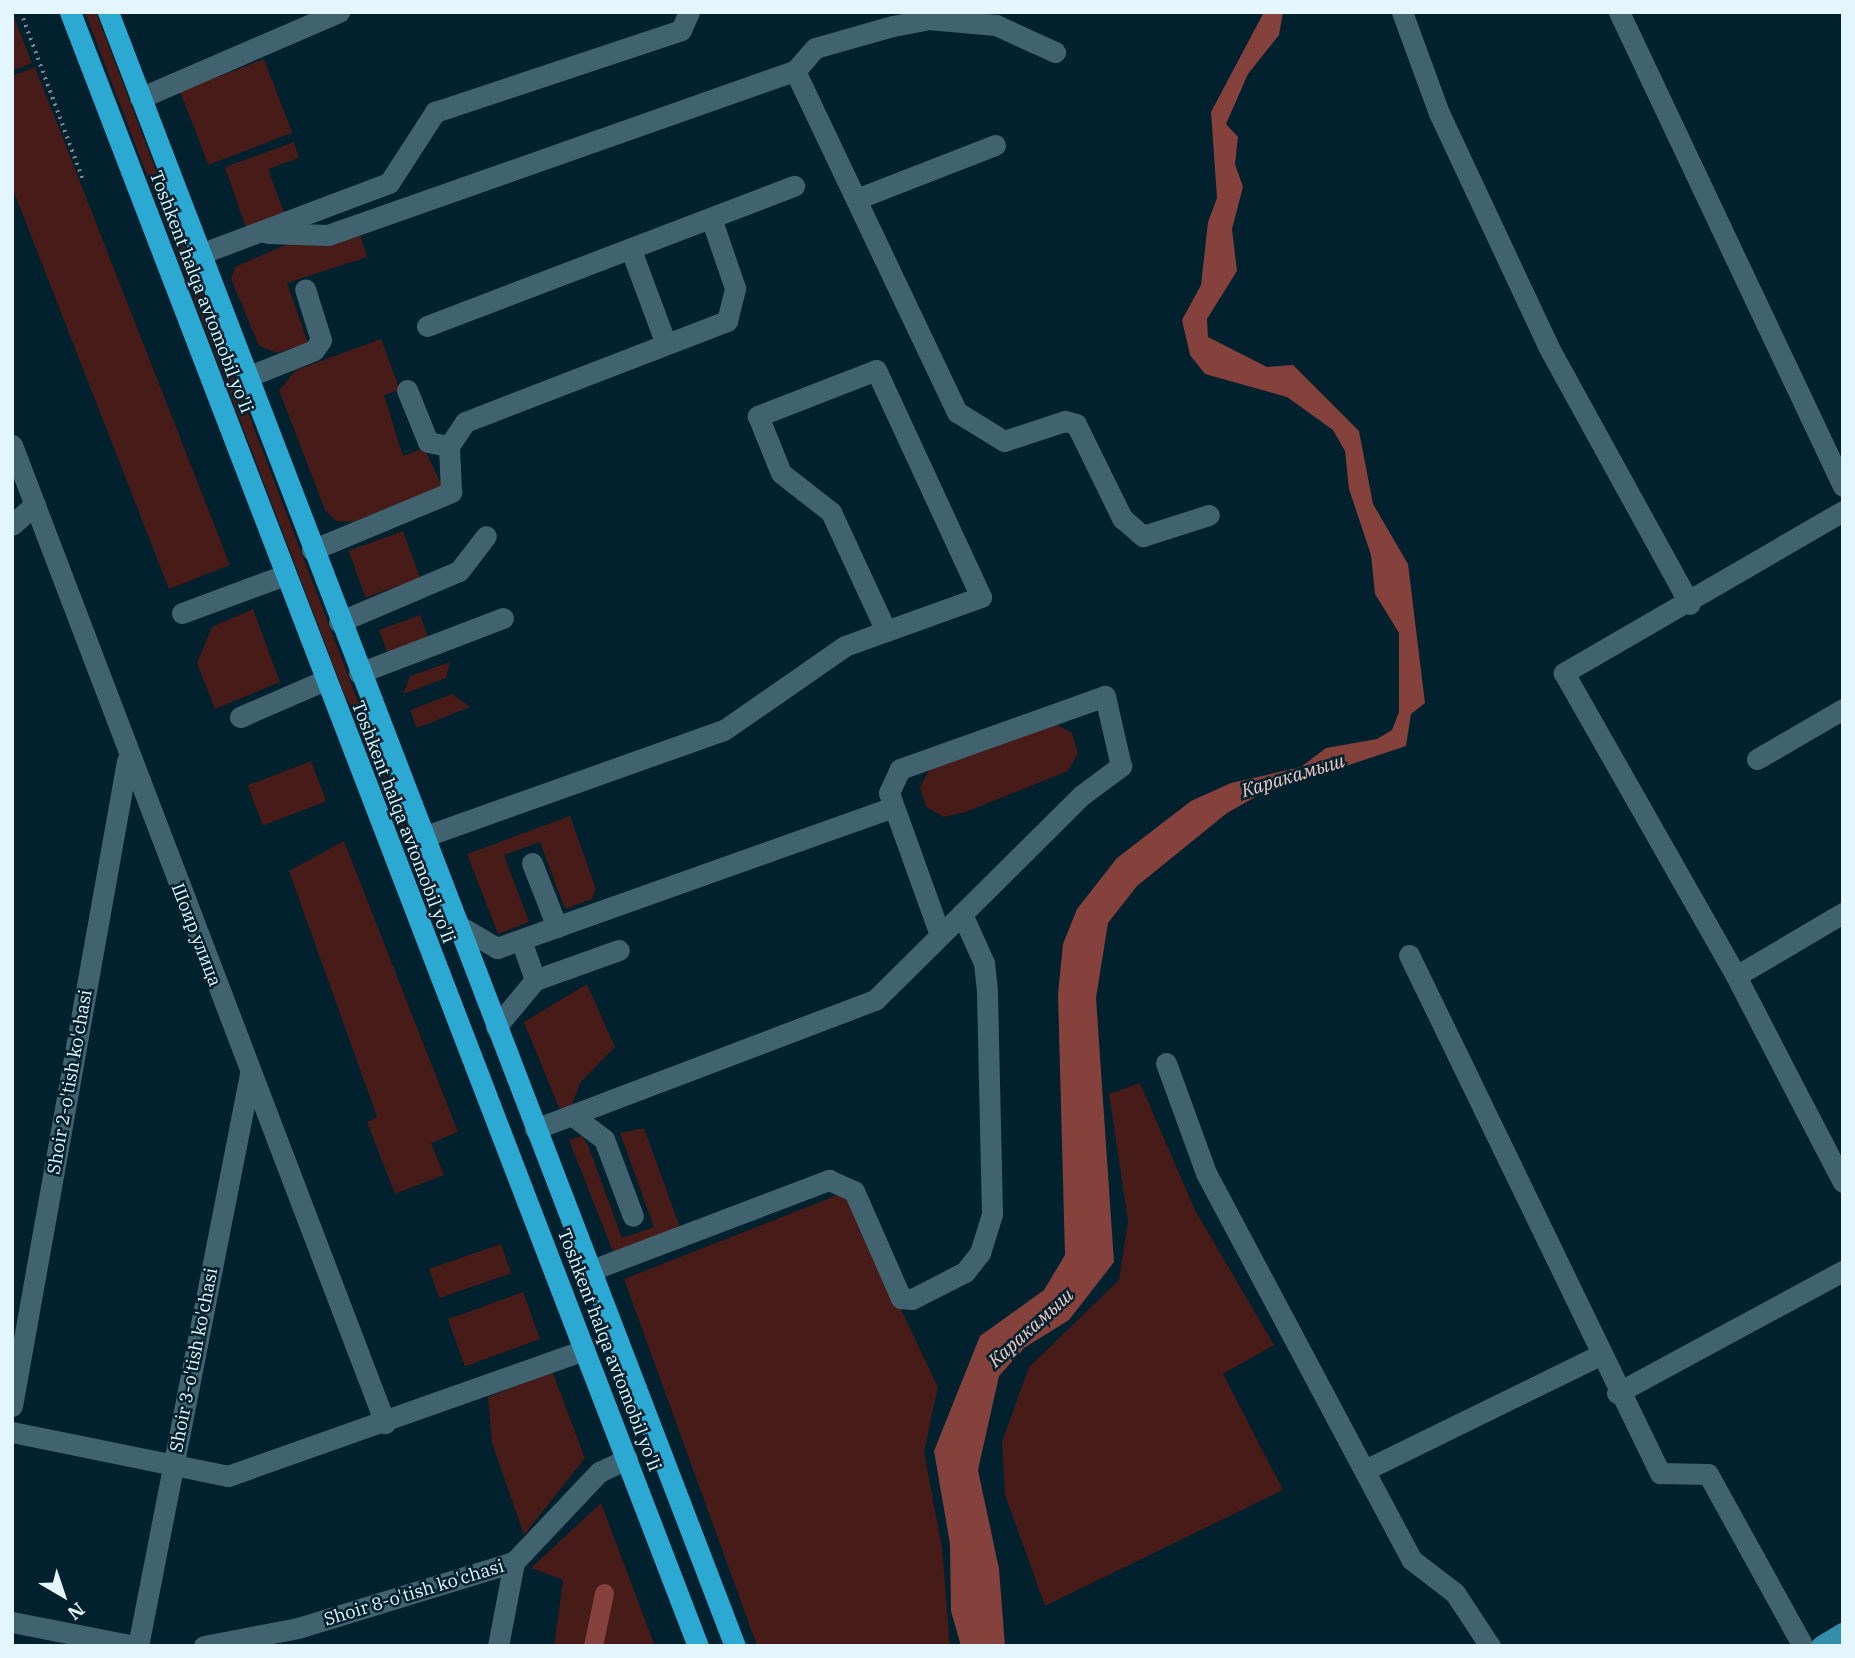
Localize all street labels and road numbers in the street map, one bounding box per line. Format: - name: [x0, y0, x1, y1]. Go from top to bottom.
- street label: Toshkent halqa avtomobil yo'li: [145, 168, 257, 416]
- street label: Toshkent halqa avtomobil yo'li: [347, 698, 459, 946]
- street label: Шоир улица: [166, 880, 226, 990]
- street label: Shoir 2-o'tish ko'chasi: [43, 988, 97, 1176]
- street label: Toshkent halqa avtomobil yo'li: [553, 1226, 665, 1474]
- street label: Shoir 3-o'tish ko'chasi: [166, 1266, 222, 1454]
- street label: Shoir 8-o'tish ko'chasi: [321, 1555, 507, 1631]

